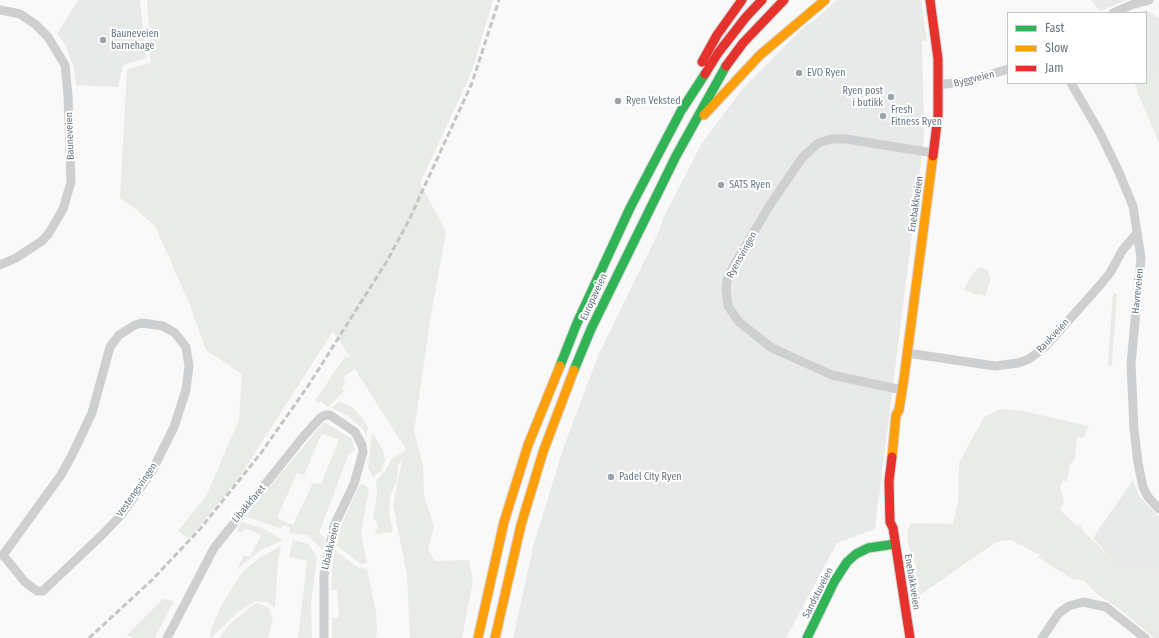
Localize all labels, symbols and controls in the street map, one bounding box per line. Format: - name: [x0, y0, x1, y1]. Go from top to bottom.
- legend: [1007, 12, 1147, 84]
- text: Fast: [1045, 21, 1064, 35]
- place label: Bauneveien barnehage: [111, 28, 159, 52]
- marker: Bauneveien barnehage: [98, 35, 108, 45]
- text: Slow: [1045, 41, 1068, 55]
- text: Jam: [1045, 61, 1063, 75]
- place label: EVO Ryen: [807, 67, 845, 79]
- marker: EVO Ryen: [794, 68, 804, 78]
- street label: Byggveien: [952, 68, 996, 90]
- place label: Ryen post i butikk: [842, 85, 883, 108]
- marker: Ryen post i butikk: [886, 92, 896, 102]
- place label: Ryen Veksted: [626, 95, 681, 107]
- marker: Ryen Veksted: [613, 96, 623, 106]
- place label: Fresh Fitness Ryen: [891, 104, 942, 128]
- marker: Fresh Fitness Ryen: [878, 111, 888, 121]
- street label: Bauneveien: [63, 112, 77, 160]
- street label: Enebakkveien: [906, 175, 926, 233]
- place label: SATS Ryen: [729, 179, 770, 191]
- marker: SATS Ryen: [716, 180, 726, 190]
- street label: Ryensvingen: [724, 230, 760, 280]
- street label: Havreveien: [1130, 268, 1146, 314]
- street label: Europaveien: [578, 272, 610, 322]
- street label: Raukveien: [1034, 316, 1072, 356]
- street label: Vestengsvingen: [114, 461, 160, 519]
- place label: Padel City Ryen: [619, 471, 682, 483]
- marker: Padel City Ryen: [606, 472, 616, 482]
- street label: Libakkfaret: [230, 483, 268, 525]
- street label: Libakkveien: [319, 521, 343, 571]
- street label: Enebakkveien: [902, 553, 922, 611]
- street label: Sandstuveien: [800, 566, 836, 620]

